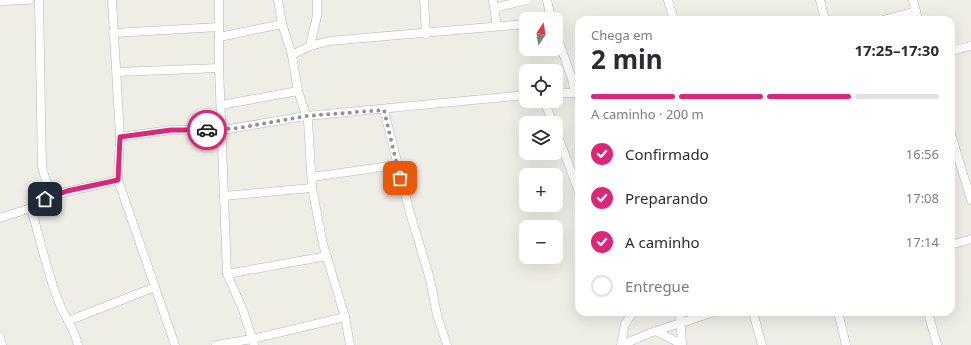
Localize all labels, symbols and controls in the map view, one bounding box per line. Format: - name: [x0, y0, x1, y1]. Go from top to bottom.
- north arrow: [519, 12, 563, 56]
- map controls: [519, 12, 563, 264]
- text: Chega em: [591, 26, 653, 44]
- text: 17:25–17:30: [854, 40, 939, 60]
- text: 2 min: [591, 41, 663, 77]
- button: locate: [519, 64, 563, 108]
- text: A caminho · 200 m: [591, 105, 704, 123]
- courier: [187, 110, 227, 150]
- button: layers: [519, 116, 563, 160]
- icon: car: [196, 119, 218, 141]
- icon: check: [591, 143, 613, 165]
- text: Confirmado: [625, 144, 709, 164]
- text: 16:56: [906, 145, 939, 163]
- pin: [383, 161, 417, 195]
- icon: bag: [389, 167, 411, 189]
- button: +: [519, 168, 563, 212]
- pin: [28, 182, 62, 216]
- icon: check: [591, 187, 613, 209]
- icon: home: [34, 188, 56, 210]
- text: Preparando: [625, 188, 708, 208]
- text: 17:08: [906, 189, 939, 207]
- button: −: [519, 220, 563, 264]
- icon: check: [591, 231, 613, 253]
- text: A caminho: [625, 232, 700, 252]
- text: 17:14: [906, 233, 939, 251]
- text: Entregue: [625, 276, 689, 296]

